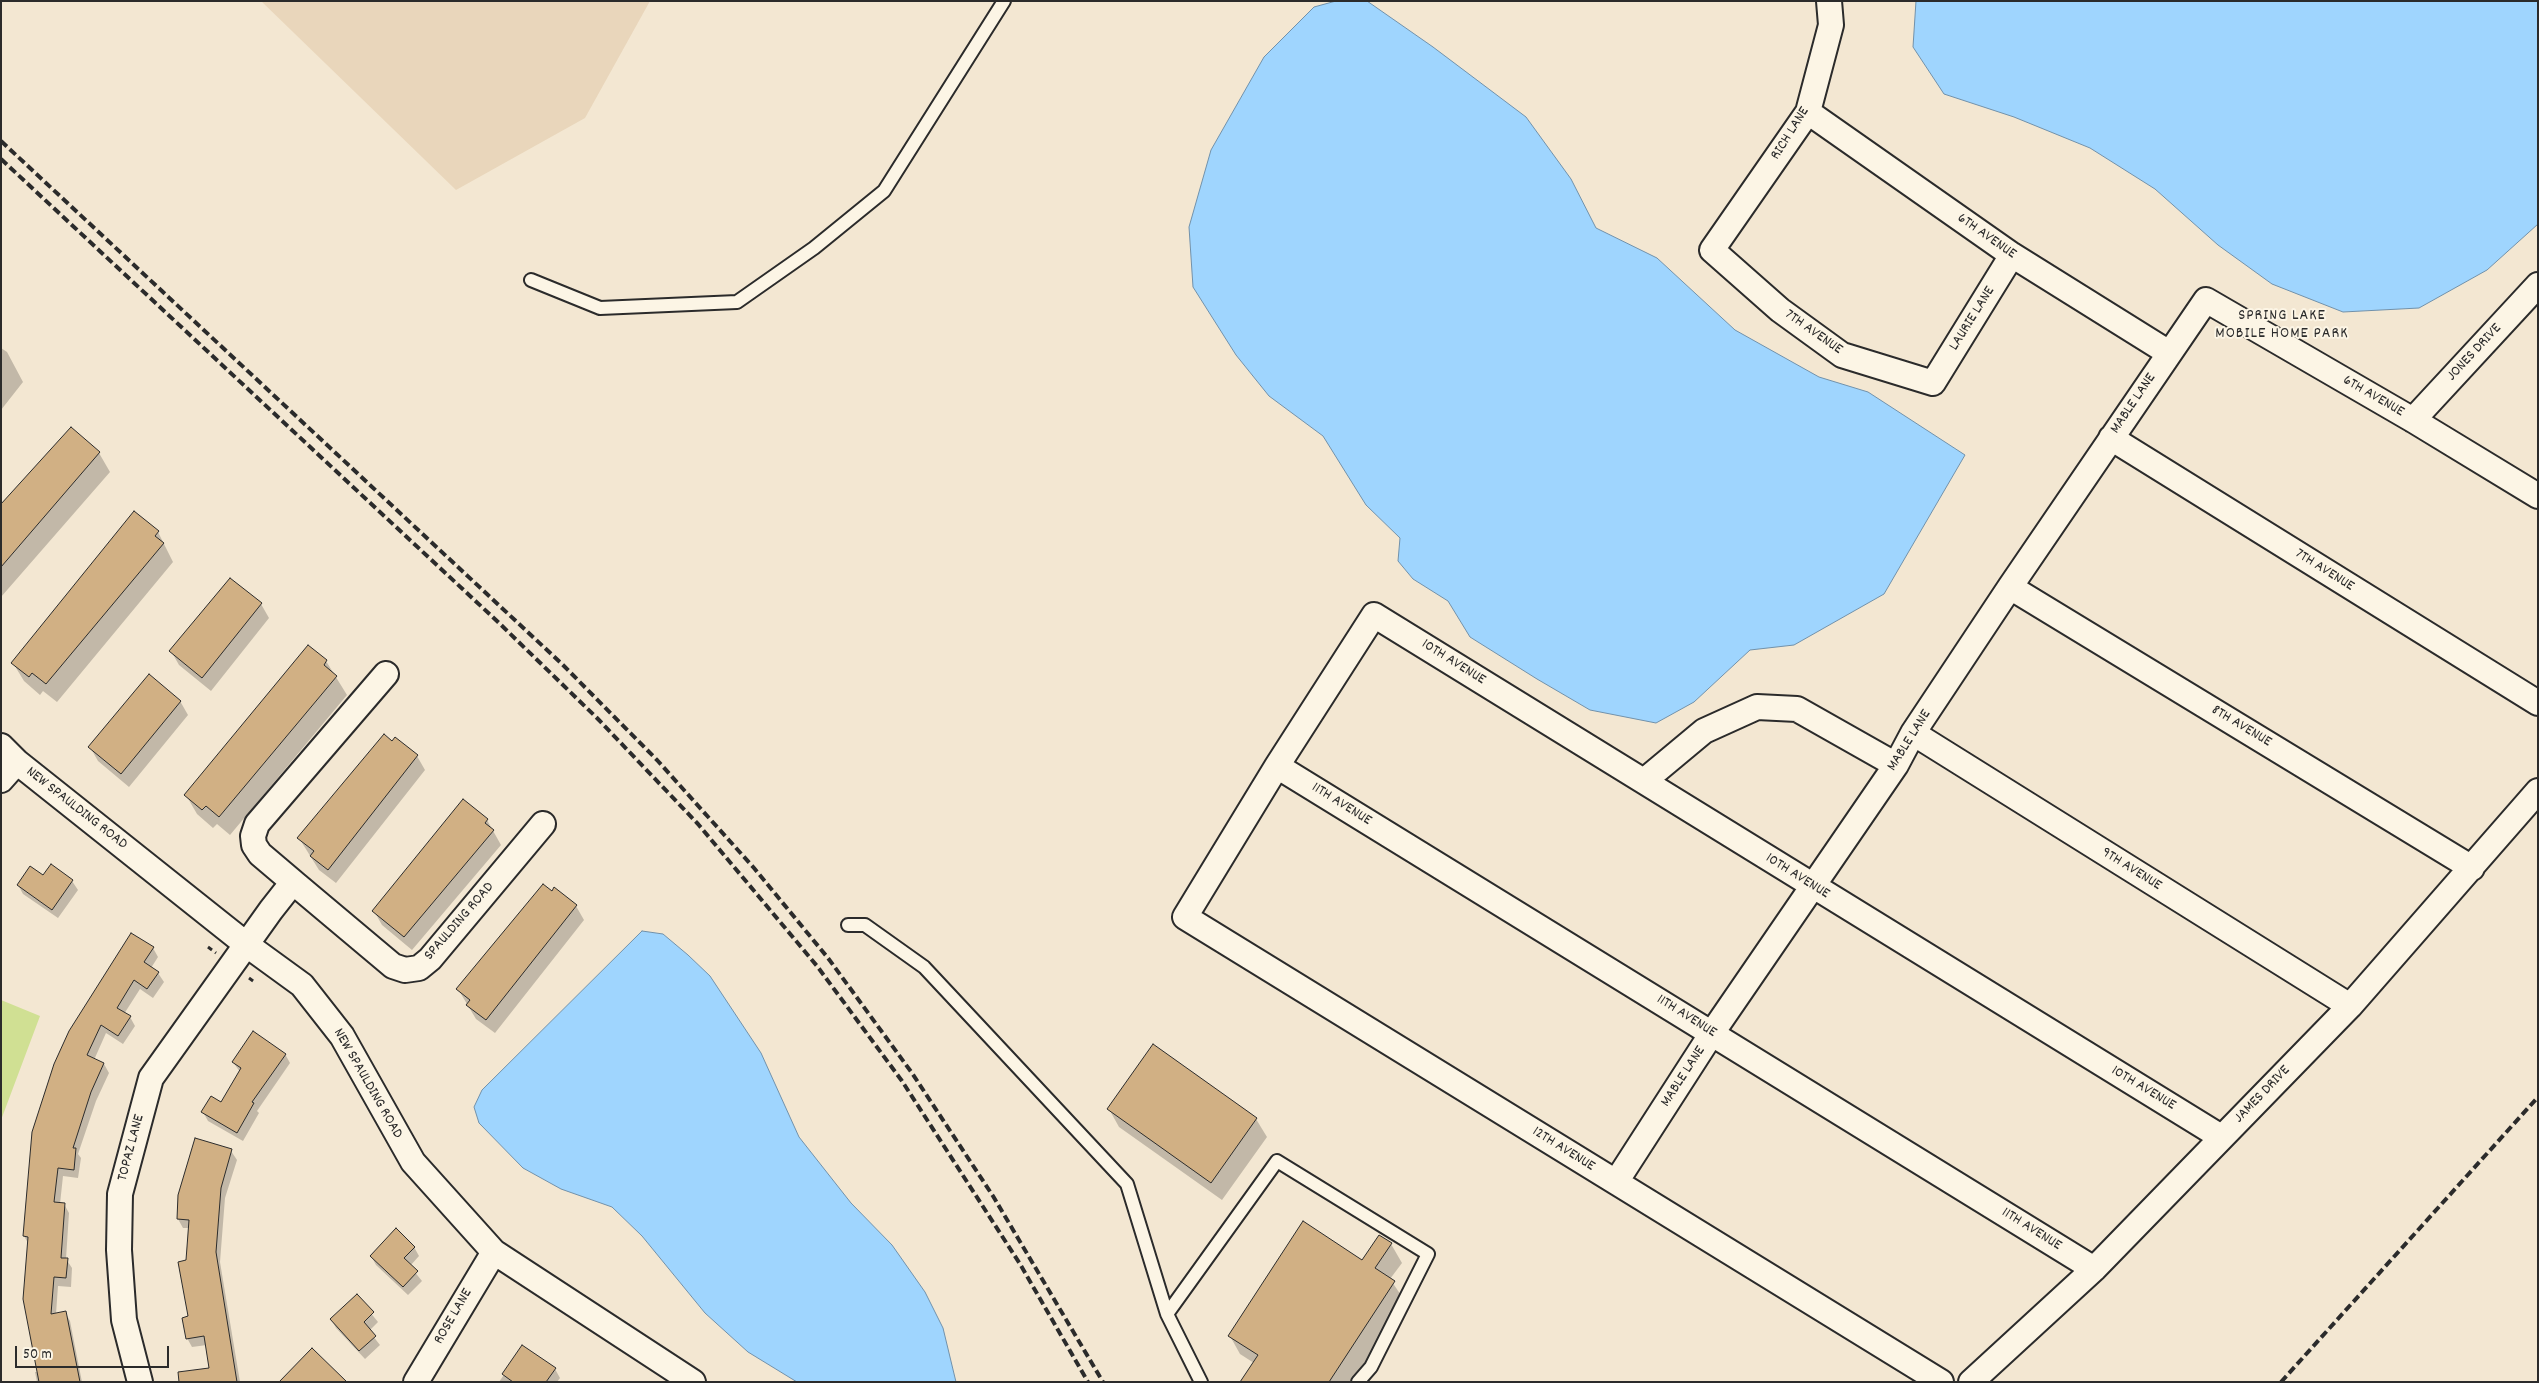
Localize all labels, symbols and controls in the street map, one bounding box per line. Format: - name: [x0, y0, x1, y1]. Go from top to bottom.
- street label: RICH LANE: [1768, 104, 1814, 164]
- street label: 6TH AVENUE: [1953, 210, 2019, 264]
- street label: LAURIE LANE: [1946, 284, 2000, 354]
- street label: 7TH AVENUE: [1781, 307, 1845, 359]
- district label: SPRING LAKE MOBILE HOME PARK: [2213, 307, 2351, 345]
- street label: JONES DRIVE: [2444, 321, 2506, 385]
- street label: MABLE LANE: [2107, 370, 2161, 438]
- street label: 6TH AVENUE: [2339, 372, 2407, 422]
- street label: 7TH AVENUE: [2291, 546, 2357, 596]
- street label: 10TH AVENUE: [1418, 636, 1488, 690]
- street label: 8TH AVENUE: [2208, 702, 2274, 752]
- street label: MABLE LANE: [1884, 707, 1936, 775]
- street label: NEW SPAULDING ROAD: [22, 764, 130, 854]
- street label: 11TH AVENUE: [1308, 780, 1374, 830]
- street label: 9TH AVENUE: [2098, 844, 2164, 896]
- street label: 10TH AVENUE: [1762, 850, 1832, 904]
- street label: SPAULDING ROAD: [421, 879, 499, 965]
- street label: 11TH AVENUE: [1653, 992, 1719, 1042]
- street label: NEW SPAULDING ROAD: [328, 1026, 406, 1142]
- street label: MABLE LANE: [1658, 1043, 1710, 1111]
- street label: JAMES DRIVE: [2231, 1062, 2295, 1128]
- street label: 10TH AVENUE: [2107, 1063, 2179, 1115]
- street label: TOPAZ LANE: [114, 1113, 150, 1183]
- street label: 12TH AVENUE: [1528, 1124, 1598, 1176]
- street label: 11TH AVENUE: [1998, 1205, 2064, 1255]
- street label: ROSE LANE: [431, 1286, 477, 1348]
- scale bar: [18, 1336, 171, 1368]
- text: 50 m: [23, 1344, 52, 1366]

